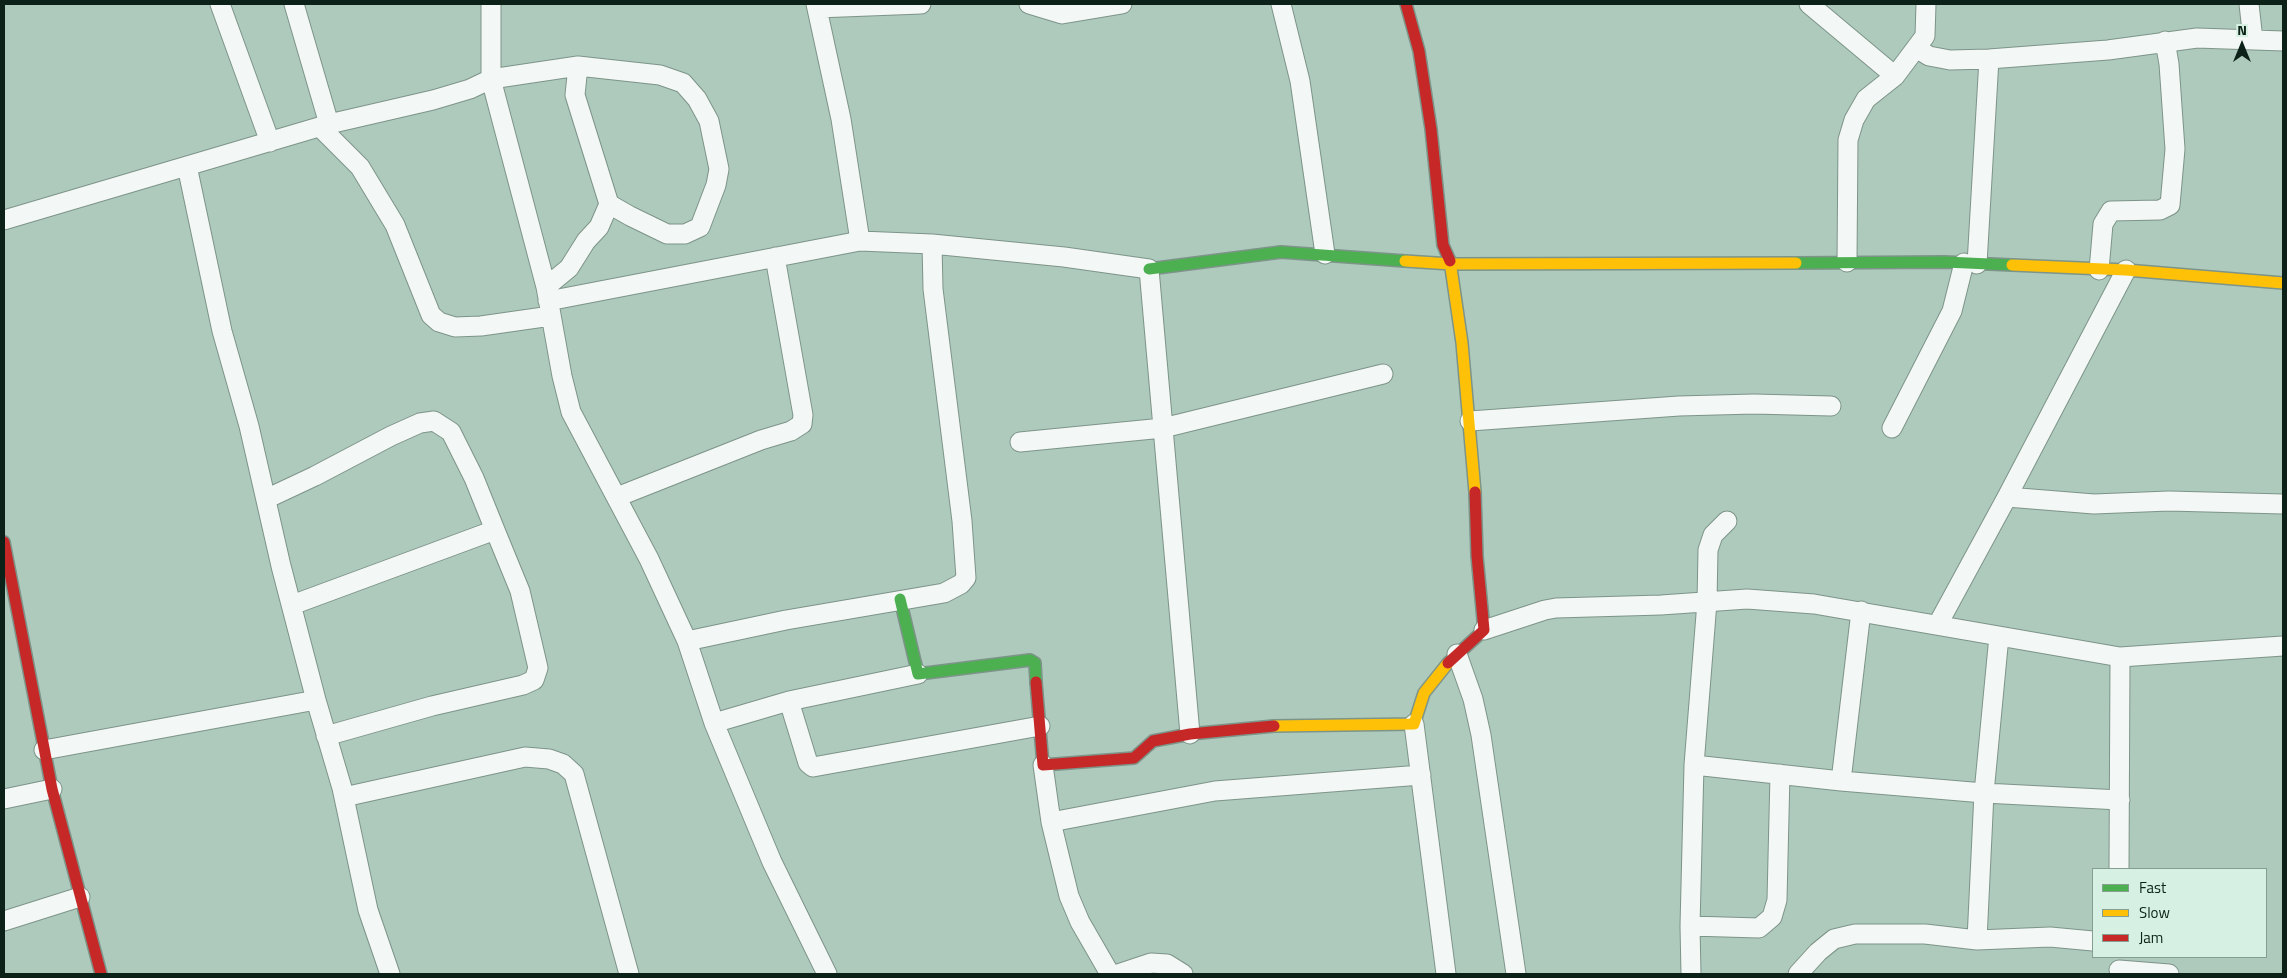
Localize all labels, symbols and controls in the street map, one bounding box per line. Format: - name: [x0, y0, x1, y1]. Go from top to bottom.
- text: N: [2237, 19, 2247, 40]
- north arrow: [2217, 20, 2267, 70]
- legend: [2092, 868, 2267, 958]
- text: Fast: [2139, 876, 2166, 899]
- text: Slow: [2139, 901, 2170, 924]
- text: Jam: [2139, 926, 2163, 949]

